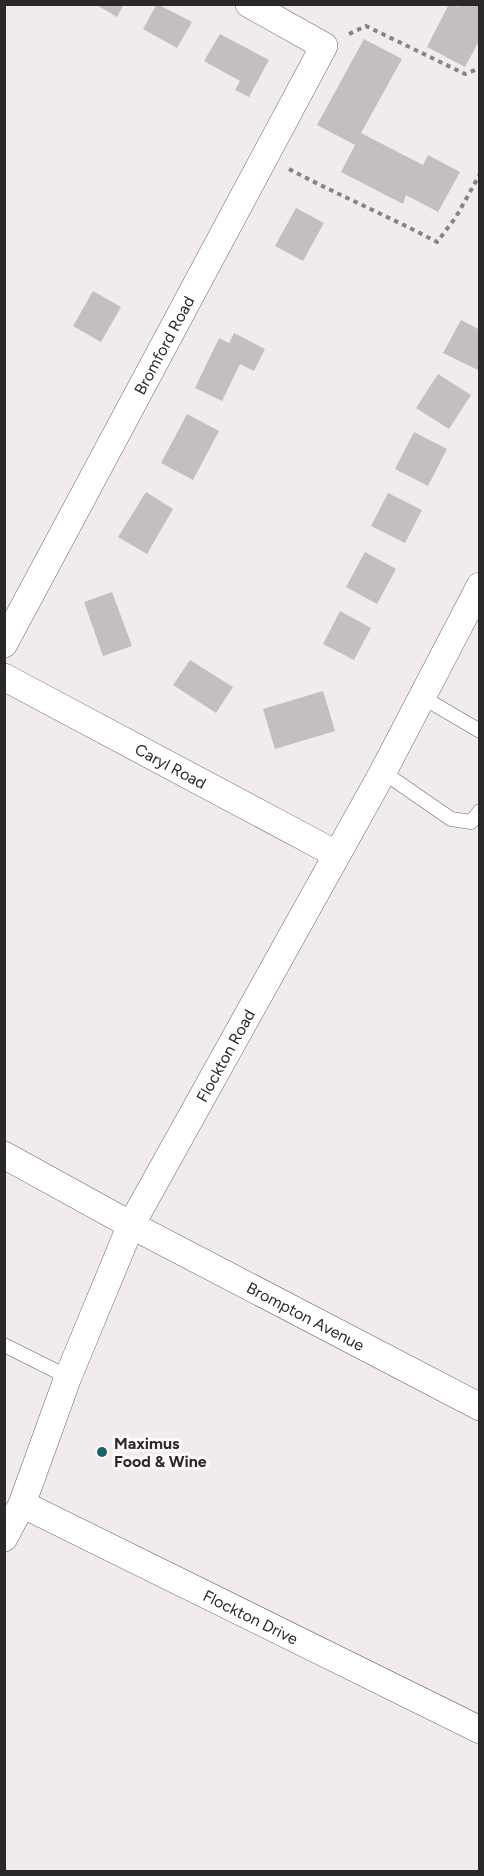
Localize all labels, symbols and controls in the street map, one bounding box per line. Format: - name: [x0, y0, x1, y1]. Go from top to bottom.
- street label: Bromford Road: [130, 293, 198, 398]
- street label: Caryl Road: [132, 740, 209, 793]
- street label: Flockton Road: [192, 1006, 259, 1105]
- street label: Brompton Avenue: [243, 1278, 368, 1355]
- place label: Maximus Food & Wine: [114, 1434, 207, 1471]
- marker: Maximus Food & Wine: [95, 1445, 109, 1459]
- street label: Flockton Drive: [200, 1586, 301, 1649]

